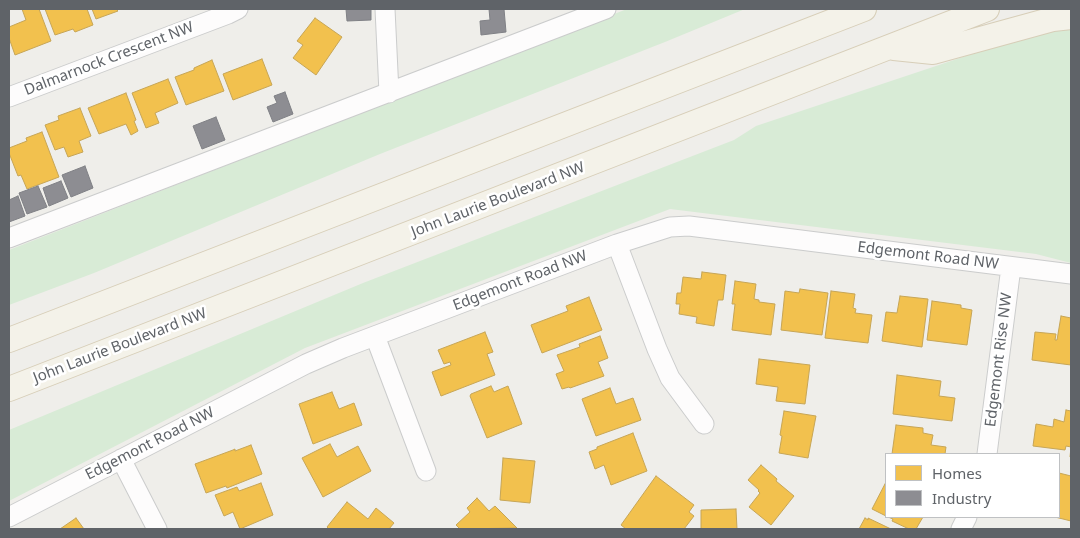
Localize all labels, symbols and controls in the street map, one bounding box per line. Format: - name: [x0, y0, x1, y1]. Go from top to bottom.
- street label: Dalmarnock Crescent NW: [22, 18, 196, 100]
- street label: John Laurie Boulevard NW: [409, 159, 587, 241]
- street label: Edgemont Road NW: [856, 238, 1000, 274]
- street label: Edgemont Road NW: [450, 247, 590, 315]
- street label: Edgemont Rise NW: [982, 292, 1016, 428]
- street label: John Laurie Boulevard NW: [31, 305, 209, 387]
- street label: Edgemont Road NW: [83, 404, 217, 484]
- legend: [885, 453, 1060, 518]
- text: Homes: [932, 463, 982, 483]
- text: Industry: [932, 488, 991, 508]

